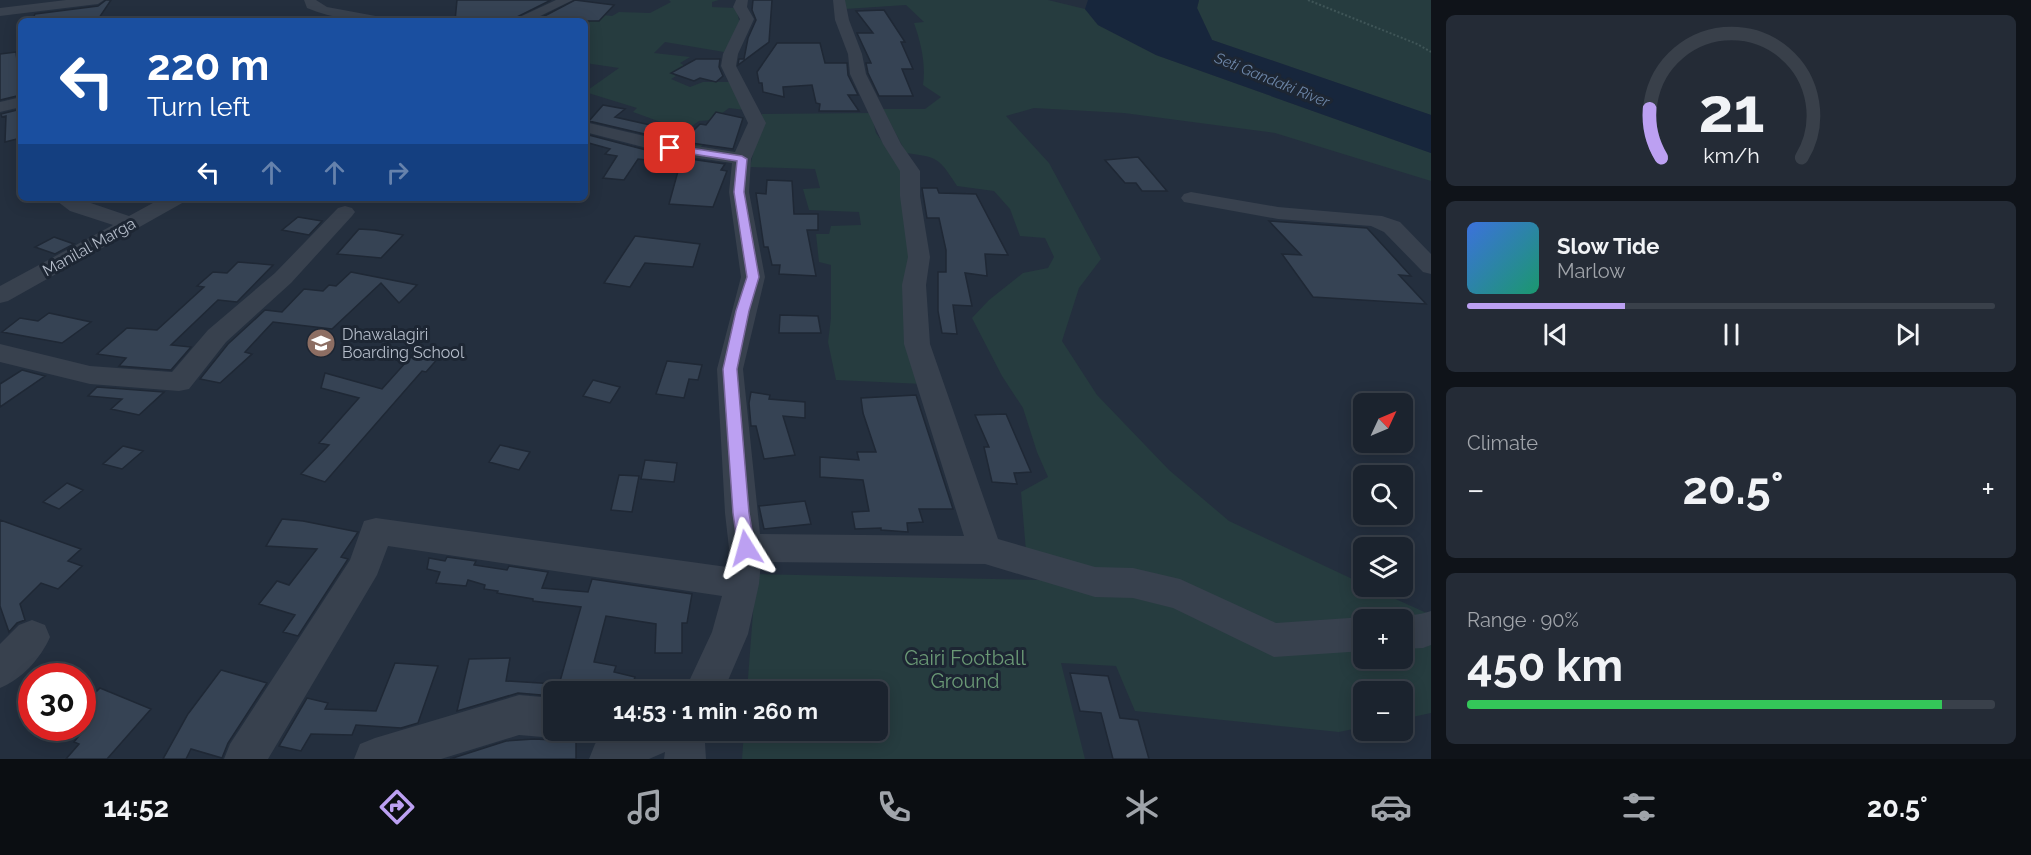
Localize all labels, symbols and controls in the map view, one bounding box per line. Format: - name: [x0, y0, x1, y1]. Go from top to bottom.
- text: 220 m: [147, 41, 269, 90]
- icon: left: [48, 42, 126, 120]
- water label: Seti Gandaki River: [1211, 48, 1333, 112]
- text: 21: [1698, 73, 1764, 147]
- text: Turn left: [147, 91, 250, 122]
- pin: [644, 122, 695, 173]
- icon: arrive: [653, 131, 686, 164]
- text: km/h: [1703, 143, 1759, 168]
- icon: left: [192, 156, 225, 189]
- icon: ahead: [255, 156, 288, 189]
- icon: ahead: [318, 156, 351, 189]
- icon: right: [381, 156, 414, 189]
- street label: Manilal Marga: [39, 214, 139, 280]
- text: Slow Tide: [1557, 233, 1659, 259]
- text: Marlow: [1557, 259, 1626, 283]
- icon: previous: [1539, 318, 1572, 351]
- icon: pause: [1715, 318, 1748, 351]
- icon: next: [1891, 318, 1924, 351]
- place label: Dhawalagiri Boarding School: [342, 325, 465, 362]
- school or university icon: Dhawalagiri Boarding School: [305, 327, 337, 359]
- north arrow: [1353, 393, 1413, 453]
- map controls: [1353, 393, 1413, 741]
- text: Climate: [1467, 431, 1538, 455]
- text: 20.5°: [1683, 462, 1783, 515]
- button: search: [1353, 465, 1413, 525]
- text: −: [1467, 470, 1485, 509]
- text: +: [1981, 470, 1995, 509]
- position arrow: [714, 516, 778, 580]
- button: layers: [1353, 537, 1413, 597]
- text: Range · 90%: [1467, 608, 1579, 632]
- button: +: [1353, 609, 1413, 669]
- text: 450 km: [1467, 639, 1623, 692]
- park label: Gairi Football Ground: [904, 646, 1026, 693]
- speed limit sign: 30: [18, 663, 96, 741]
- button: −: [1353, 681, 1413, 741]
- text: 14:53 · 1 min · 260 m: [613, 698, 818, 724]
- icon: directions: [376, 786, 418, 828]
- icon: music: [624, 786, 666, 828]
- icon: phone: [873, 786, 915, 828]
- icon: climate: [1121, 786, 1163, 828]
- icon: car: [1370, 786, 1412, 828]
- icon: filters: [1618, 786, 1660, 828]
- text: 14:52: [103, 792, 169, 823]
- text: 20.5°: [1867, 792, 1928, 823]

